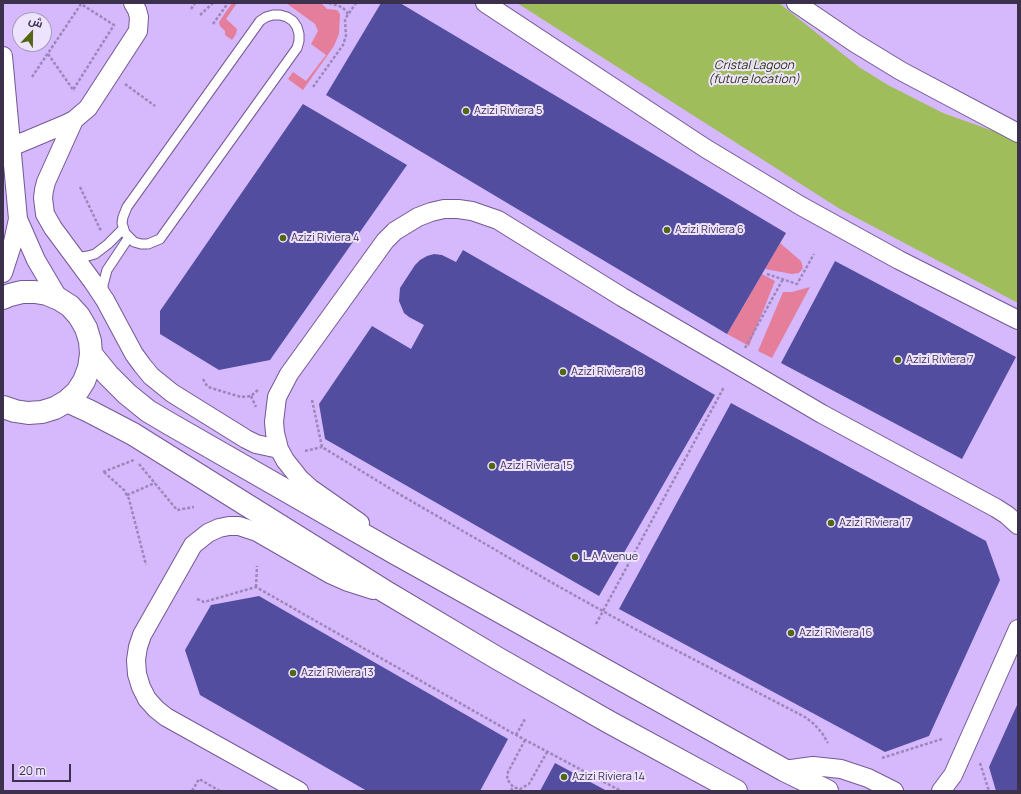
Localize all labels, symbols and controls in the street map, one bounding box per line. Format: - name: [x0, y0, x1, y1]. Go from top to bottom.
- north arrow: [12, 12, 52, 52]
- text: ش: [27, 12, 46, 31]
- water label: Cristal Lagoon (future location): [708, 59, 800, 87]
- place label: Azizi Riviera 5: [474, 104, 542, 118]
- marker: Azizi Riviera 5: [461, 106, 471, 116]
- place label: Azizi Riviera 6: [675, 223, 744, 237]
- marker: Azizi Riviera 6: [662, 225, 672, 235]
- place label: Azizi Riviera 4: [291, 231, 360, 245]
- marker: Azizi Riviera 4: [278, 233, 288, 243]
- place label: Azizi Riviera 7: [906, 353, 974, 367]
- marker: Azizi Riviera 7: [893, 355, 903, 365]
- place label: Azizi Riviera 18: [571, 365, 644, 379]
- marker: Azizi Riviera 18: [558, 367, 568, 377]
- place label: Azizi Riviera 15: [500, 459, 573, 473]
- marker: Azizi Riviera 15: [487, 461, 497, 471]
- place label: Azizi Riviera 17: [839, 516, 911, 530]
- marker: Azizi Riviera 17: [826, 518, 836, 528]
- place label: L.A Avenue: [583, 550, 638, 564]
- marker: L.A Avenue: [570, 552, 580, 562]
- place label: Azizi Riviera 16: [799, 626, 872, 640]
- marker: Azizi Riviera 16: [786, 628, 796, 638]
- place label: Azizi Riviera 13: [301, 666, 373, 680]
- marker: Azizi Riviera 13: [288, 668, 298, 678]
- scale bar: [14, 756, 73, 782]
- text: 20 m: [19, 762, 46, 779]
- place label: Azizi Riviera 14: [572, 770, 645, 784]
- marker: Azizi Riviera 14: [559, 772, 569, 782]

